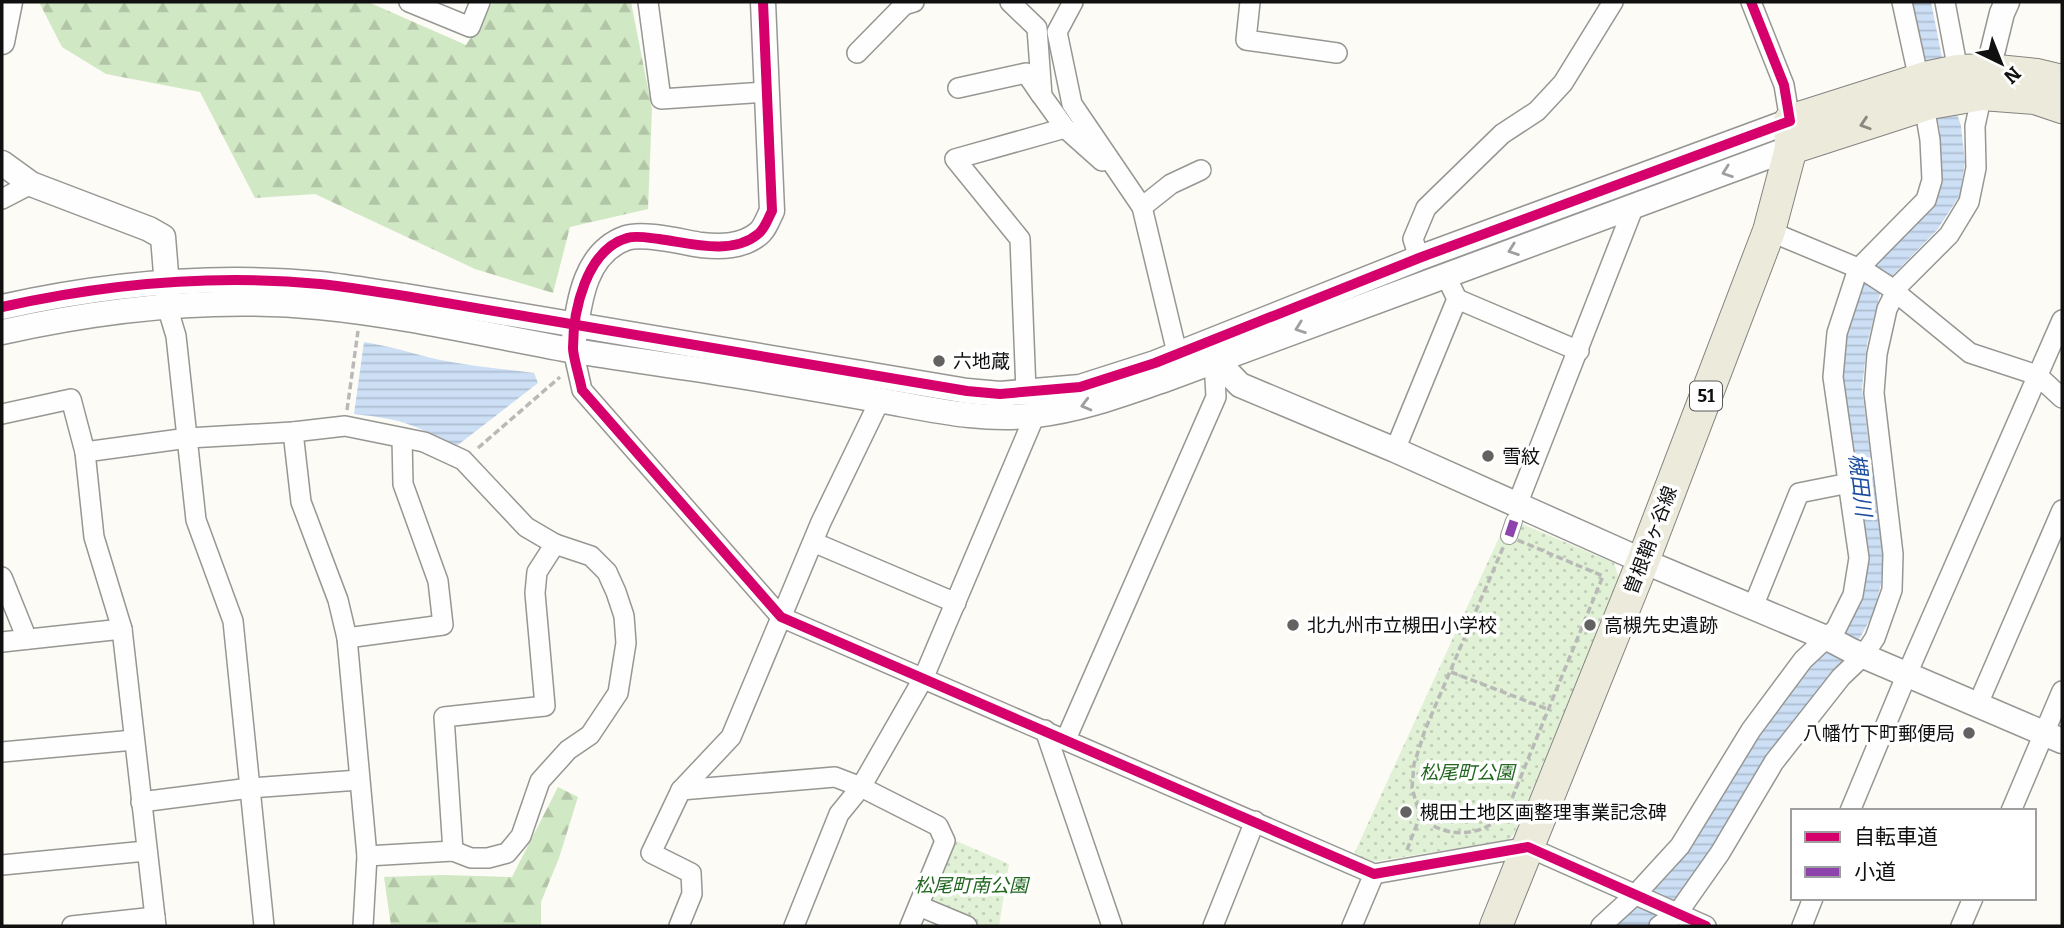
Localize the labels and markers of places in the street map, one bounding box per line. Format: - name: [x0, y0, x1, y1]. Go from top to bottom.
- place label: 六地蔵: [953, 350, 1010, 373]
- marker: 六地蔵: [931, 353, 947, 369]
- place label: 雪紋: [1502, 445, 1540, 468]
- marker: 雪紋: [1480, 448, 1496, 464]
- place label: 北九州市立槻田小学校: [1307, 614, 1497, 637]
- place label: 高槻先史遺跡: [1604, 614, 1718, 637]
- marker: 北九州市立槻田小学校: [1285, 617, 1301, 633]
- marker: 高槻先史遺跡: [1582, 617, 1598, 633]
- place label: 八幡竹下町郵便局: [1803, 722, 1955, 745]
- marker: 八幡竹下町郵便局: [1961, 725, 1977, 741]
- place label: 槻田土地区画整理事業記念碑: [1420, 801, 1667, 824]
- marker: 槻田土地区画整理事業記念碑: [1398, 804, 1414, 820]

